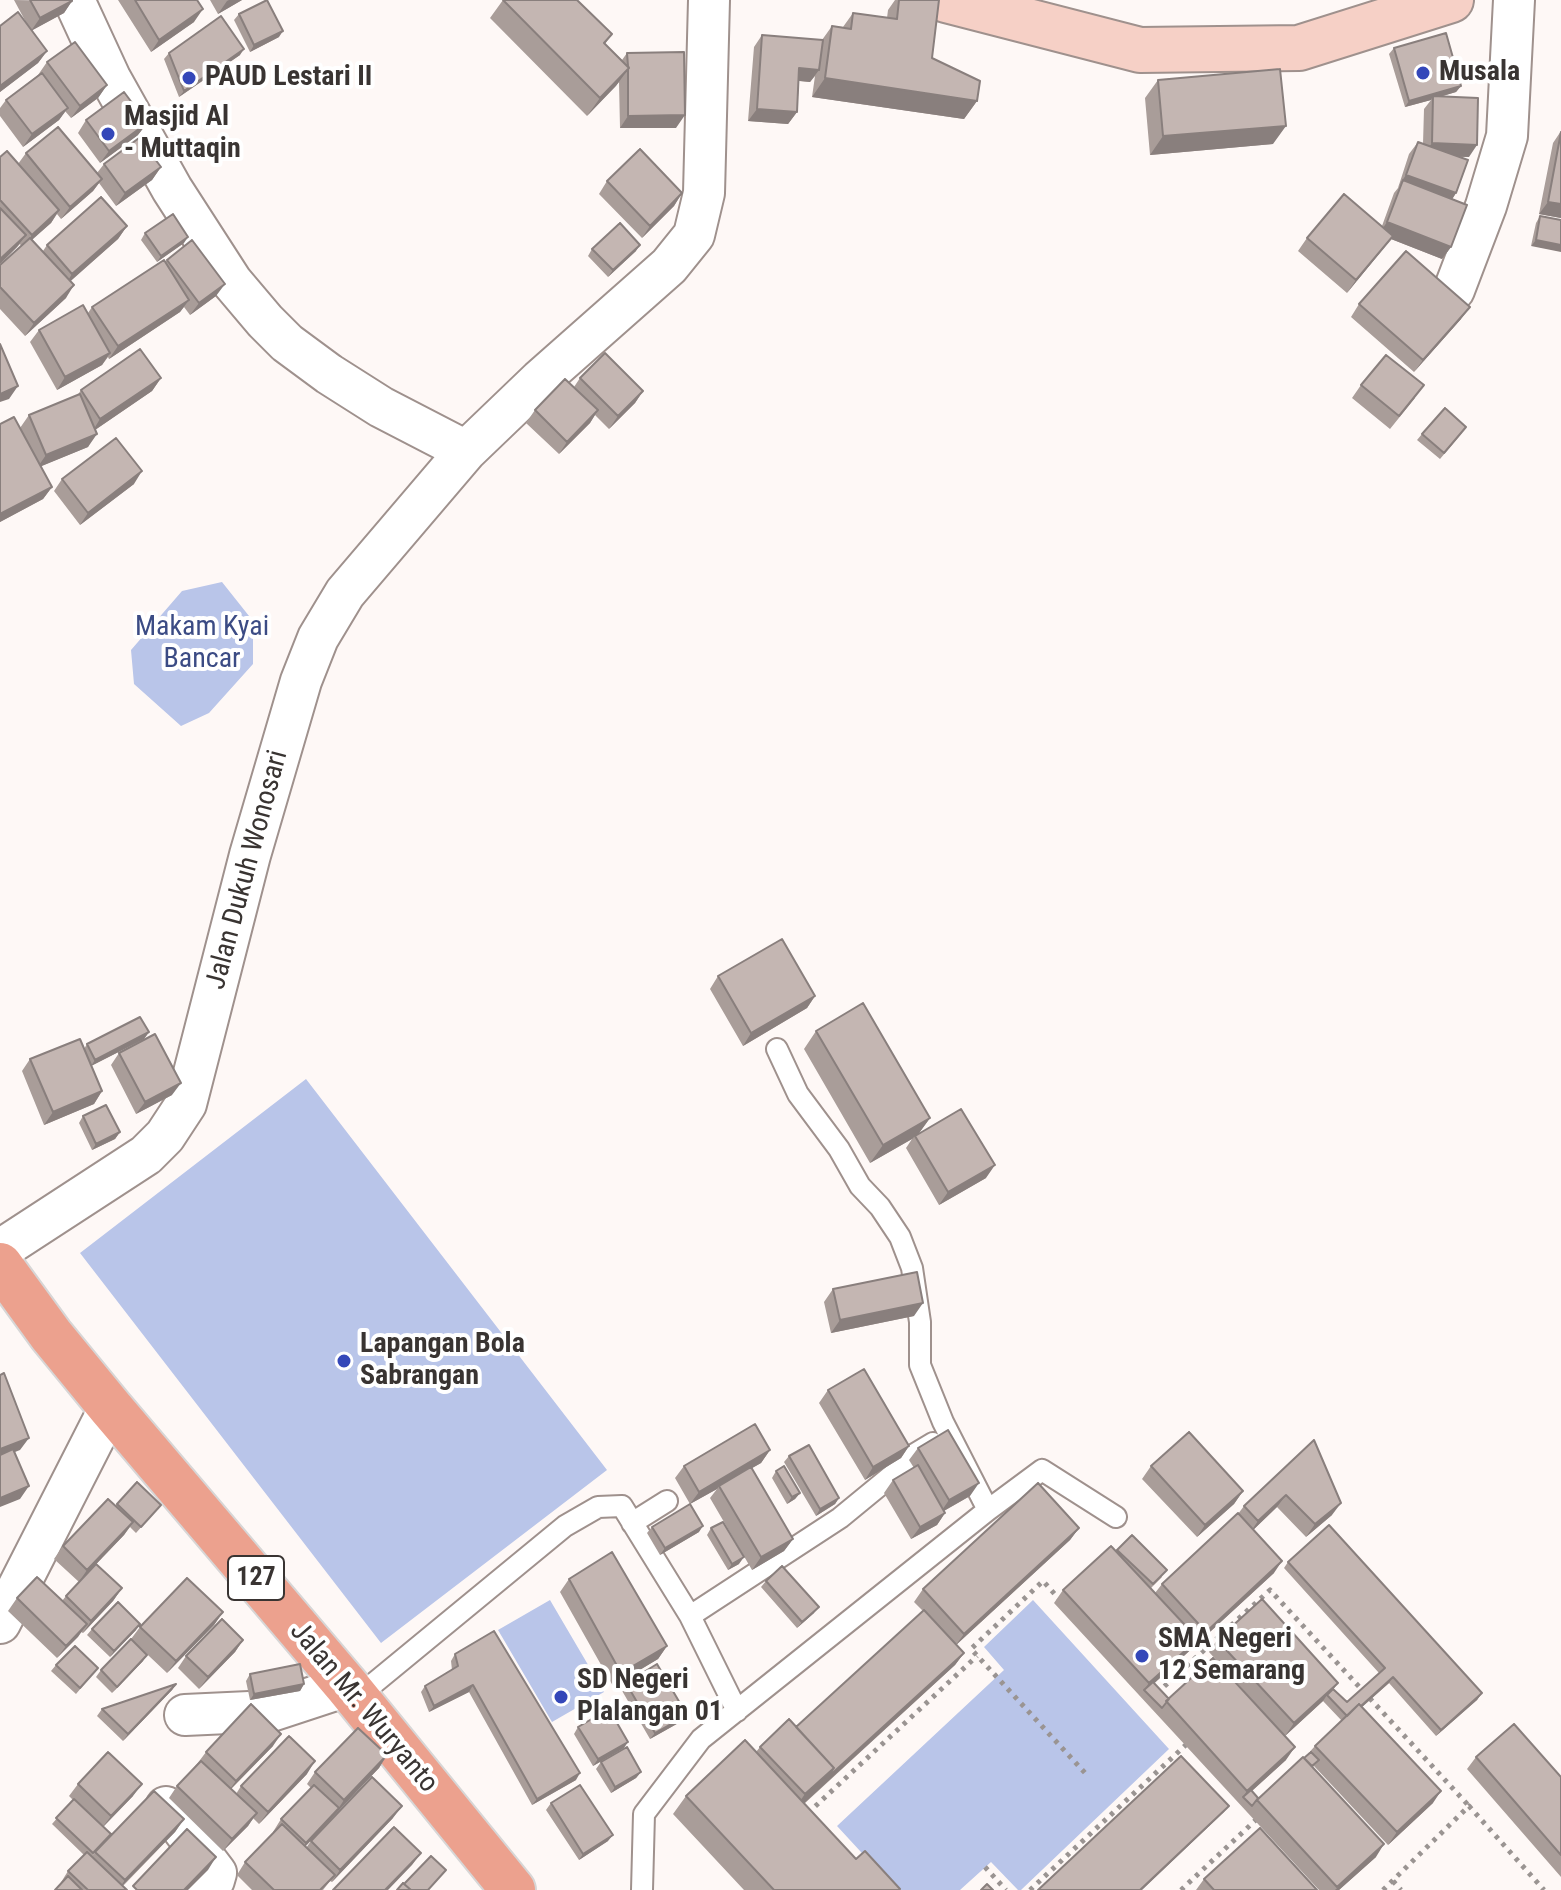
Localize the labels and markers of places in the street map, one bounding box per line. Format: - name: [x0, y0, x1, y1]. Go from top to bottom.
- place label: Musala: [1439, 56, 1520, 90]
- place label: PAUD Lestari II: [205, 61, 372, 95]
- marker: Musala: [1414, 64, 1432, 82]
- marker: PAUD Lestari II: [180, 69, 198, 87]
- place label: Masjid Al - Muttaqin: [124, 101, 241, 167]
- marker: Masjid Al - Muttaqin: [99, 125, 117, 143]
- place label: Lapangan Bola Sabrangan: [360, 1328, 525, 1394]
- marker: Lapangan Bola Sabrangan: [335, 1352, 353, 1370]
- place label: SMA Negeri 12 Semarang: [1158, 1623, 1305, 1689]
- marker: SMA Negeri 12 Semarang: [1133, 1647, 1151, 1665]
- place label: SD Negeri Plalangan 01: [577, 1664, 723, 1730]
- marker: SD Negeri Plalangan 01: [552, 1688, 570, 1706]

